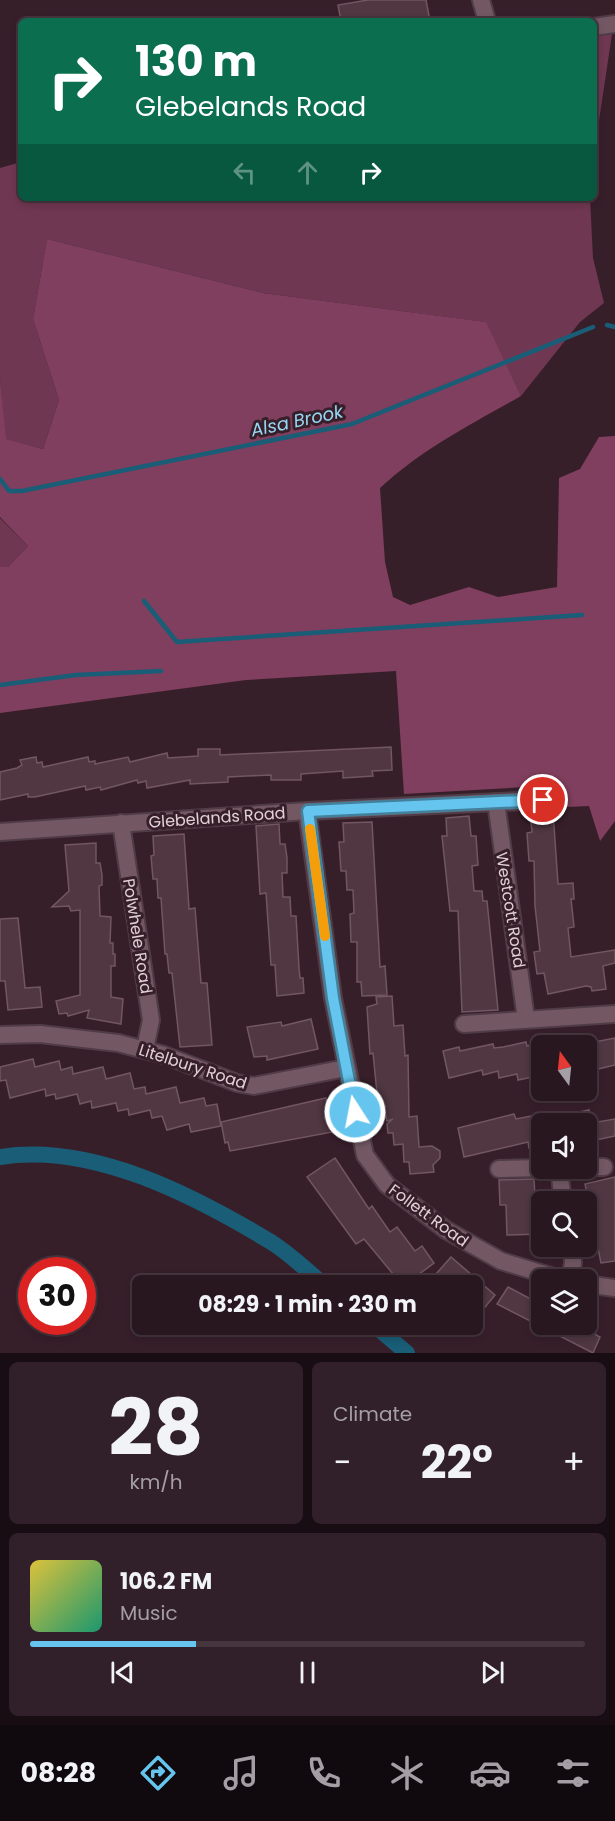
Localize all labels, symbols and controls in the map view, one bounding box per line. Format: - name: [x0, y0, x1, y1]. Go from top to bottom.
- text: 130 m: [135, 32, 257, 91]
- icon: right: [36, 42, 114, 120]
- text: Glebelands Road: [135, 88, 366, 125]
- icon: left: [228, 156, 261, 189]
- icon: ahead: [291, 156, 324, 189]
- icon: right: [354, 156, 387, 189]
- water label: Alsa Brook: [248, 398, 346, 443]
- pin: [517, 774, 568, 825]
- icon: arrive: [526, 783, 559, 816]
- street label: Glebelands Road: [148, 801, 286, 834]
- street label: Westcott Road: [490, 850, 531, 970]
- street label: Polwhele Road: [117, 877, 158, 995]
- north arrow: [531, 1035, 597, 1101]
- map controls: [531, 1035, 597, 1335]
- street label: Litelbury Road: [136, 1038, 250, 1095]
- position arrow: [323, 1080, 387, 1144]
- button: sound: [531, 1113, 597, 1179]
- street label: Follett Road: [384, 1179, 473, 1252]
- button: search: [531, 1191, 597, 1257]
- speed limit sign: 30: [18, 1257, 96, 1335]
- button: layers: [531, 1269, 597, 1335]
- text: 08:29 · 1 min · 230 m: [198, 1289, 417, 1320]
- text: 28: [108, 1373, 204, 1482]
- text: Climate: [333, 1400, 412, 1428]
- text: 22°: [421, 1431, 493, 1494]
- text: −: [333, 1439, 351, 1486]
- text: +: [562, 1439, 585, 1486]
- text: km/h: [129, 1468, 183, 1496]
- text: 106.2 FM: [120, 1566, 212, 1597]
- text: Music: [120, 1599, 178, 1627]
- icon: previous: [106, 1656, 139, 1689]
- icon: pause: [291, 1656, 324, 1689]
- icon: next: [476, 1656, 509, 1689]
- icon: directions: [137, 1752, 179, 1794]
- icon: music: [220, 1752, 262, 1794]
- icon: phone: [303, 1752, 345, 1794]
- icon: climate: [386, 1752, 428, 1794]
- icon: car: [469, 1752, 511, 1794]
- icon: filters: [552, 1752, 594, 1794]
- text: 08:28: [21, 1754, 96, 1791]

